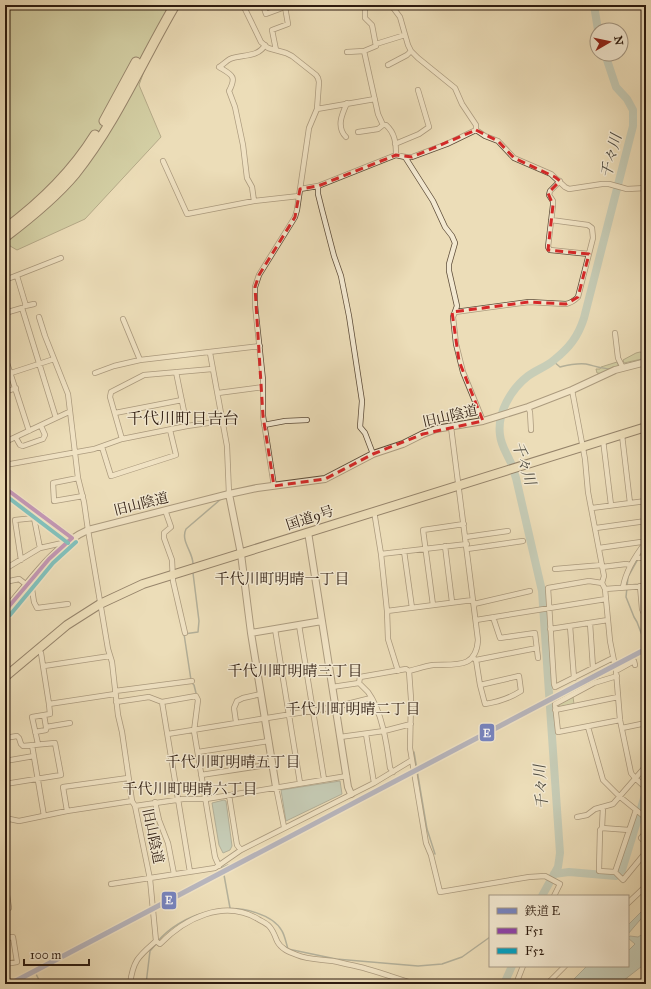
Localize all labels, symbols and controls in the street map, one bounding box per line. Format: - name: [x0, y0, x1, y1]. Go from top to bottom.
- north arrow: [589, 22, 629, 62]
- text: N: [611, 35, 626, 47]
- water label: 千々川: [597, 130, 626, 180]
- street label: 旧山陰道: [421, 401, 479, 431]
- district label: 千代川町日吉台: [127, 409, 239, 428]
- water label: 千々川: [508, 439, 540, 489]
- street label: 旧山陰道: [112, 489, 170, 519]
- street label: 国道9号: [284, 502, 336, 534]
- district label: 千代川町明晴一丁目: [214, 570, 350, 588]
- district label: 千代川町明晴三丁目: [227, 662, 363, 680]
- district label: 千代川町明晴二丁目: [285, 700, 421, 718]
- line badge: E: [479, 723, 495, 742]
- text: E: [483, 727, 491, 740]
- district label: 千代川町明晴五丁目: [165, 753, 301, 771]
- water label: 千々川: [530, 762, 552, 810]
- district label: 千代川町明晴六丁目: [122, 780, 258, 798]
- street label: 旧山陰道: [139, 807, 167, 865]
- line badge: E: [161, 891, 177, 910]
- text: E: [165, 894, 173, 907]
- legend: [489, 895, 629, 967]
- text: 鉄道 E: [524, 904, 561, 918]
- text: F51: [525, 924, 543, 938]
- scale bar: [24, 941, 89, 967]
- text: F52: [525, 944, 544, 958]
- text: 100 m: [30, 948, 61, 962]

